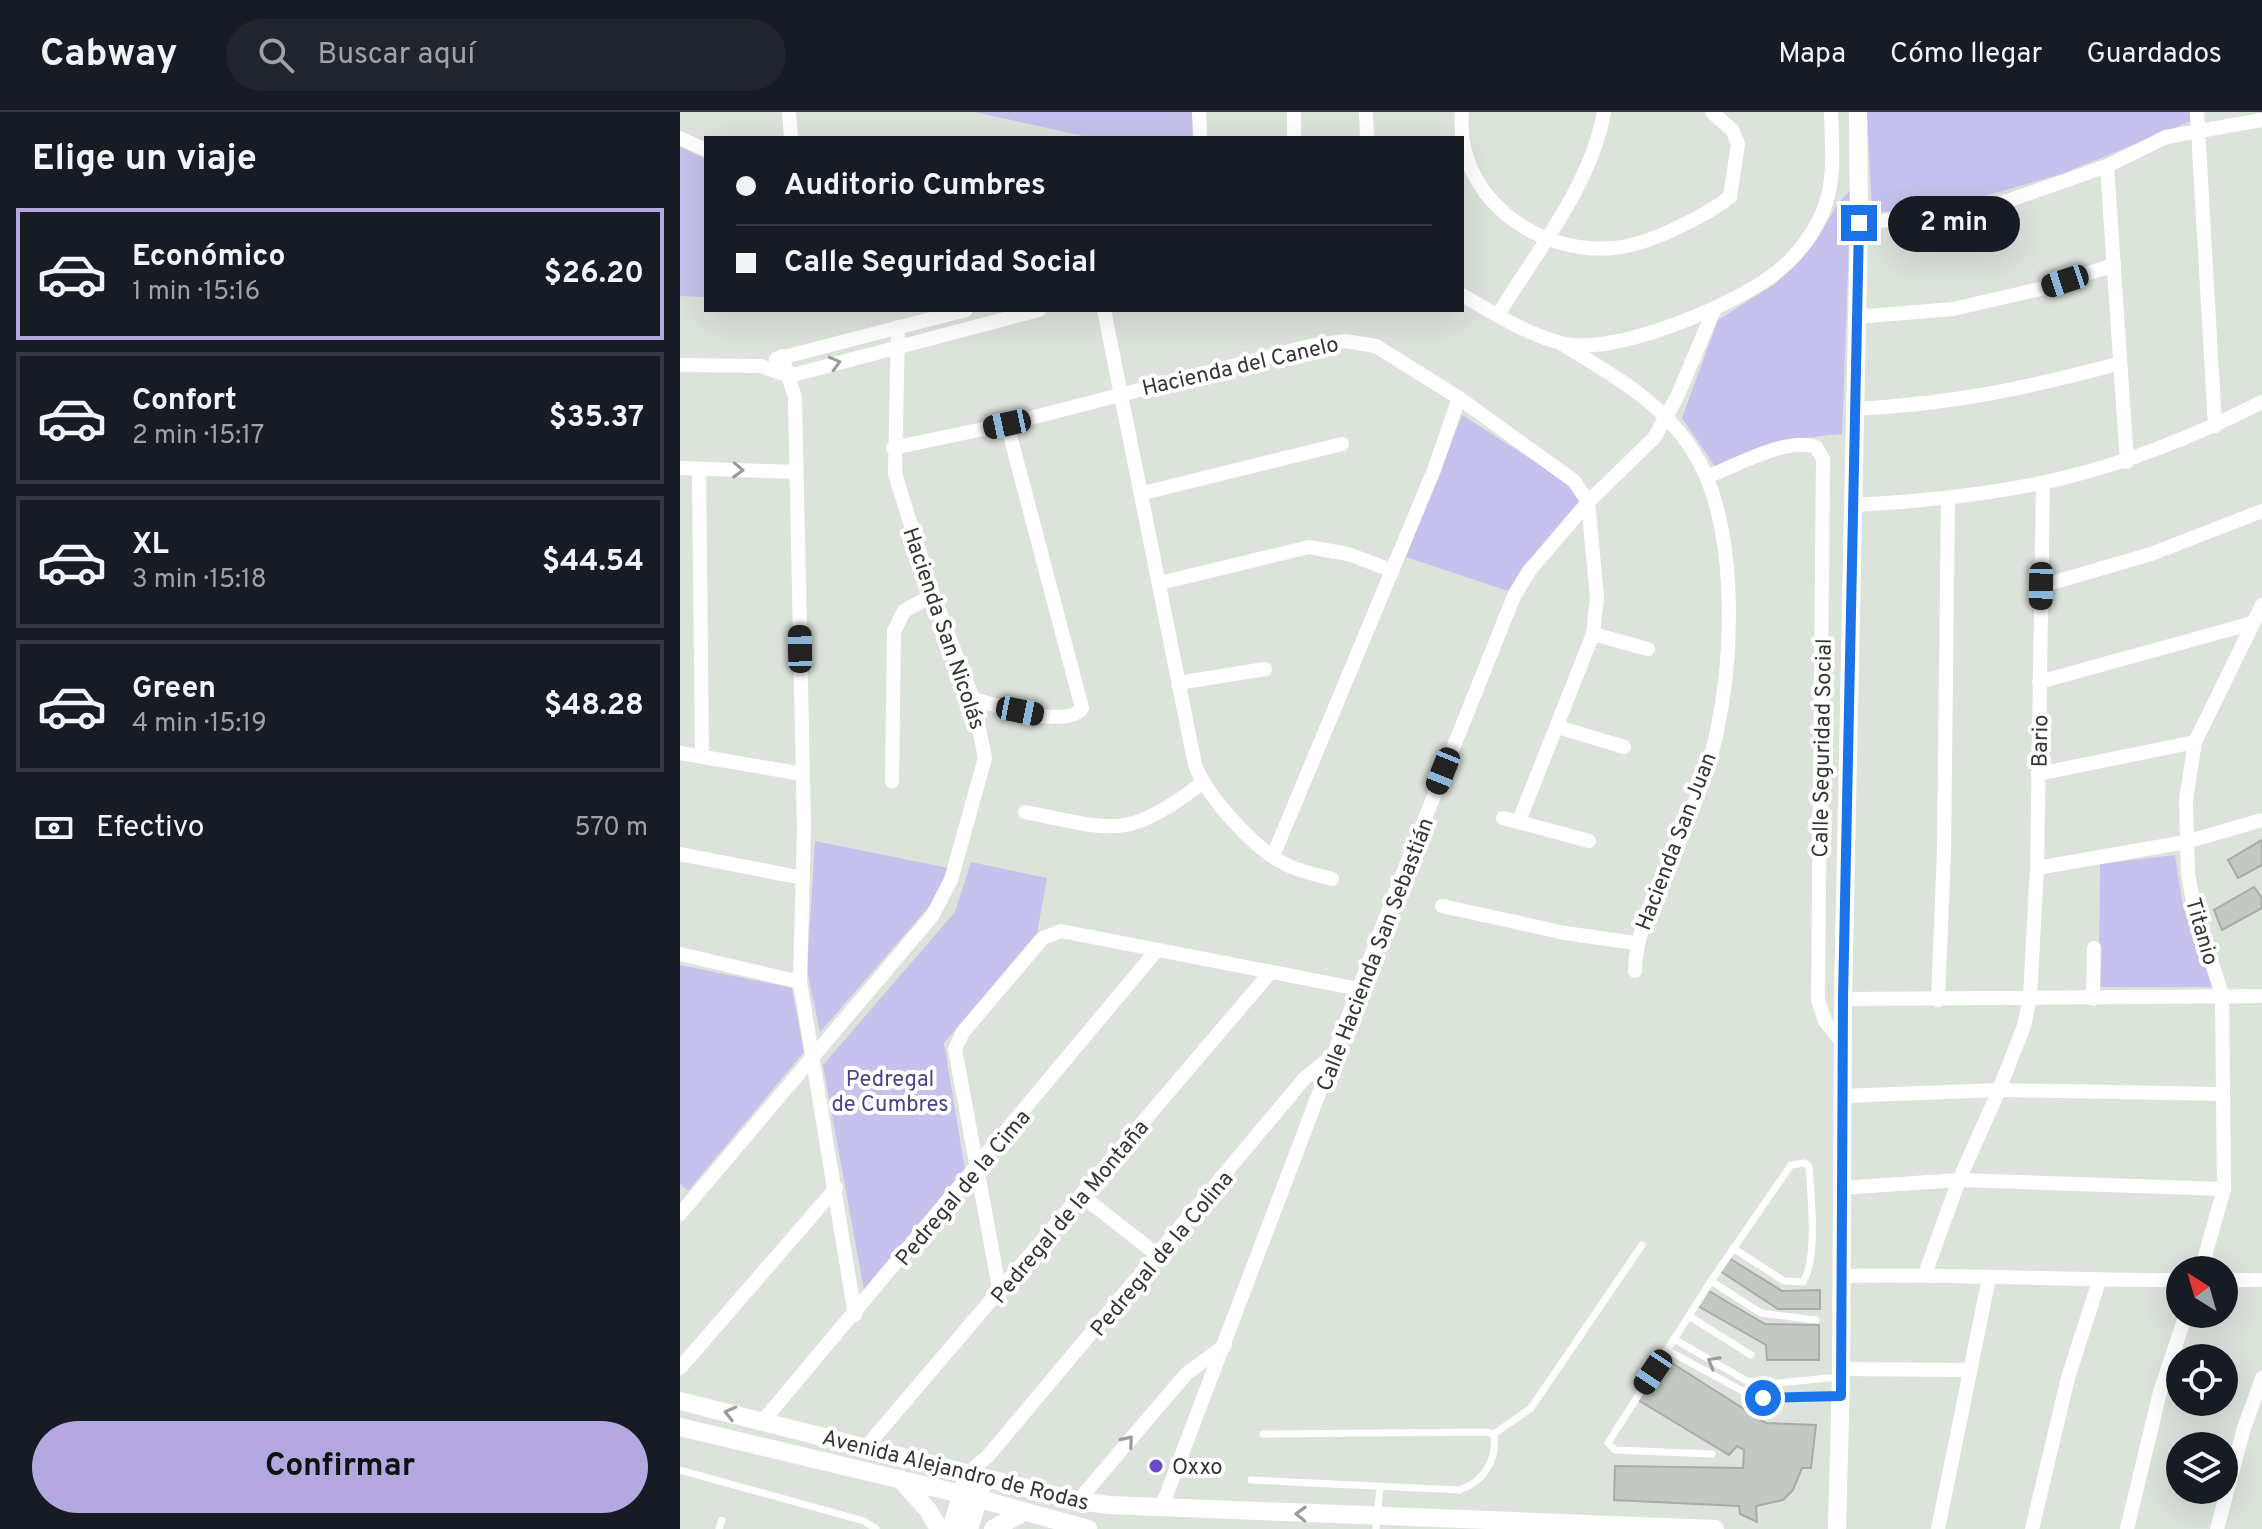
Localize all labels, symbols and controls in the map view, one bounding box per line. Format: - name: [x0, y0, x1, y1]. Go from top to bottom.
- search box: [226, 19, 786, 91]
- text: Cabway: [40, 31, 178, 80]
- icon: search: [254, 33, 298, 77]
- text: Buscar aquí: [318, 37, 475, 74]
- text: Mapa: [1778, 37, 1846, 73]
- text: Cómo llegar: [1890, 37, 2042, 73]
- text: Guardados: [2086, 37, 2222, 73]
- text: Elige un viaje: [32, 137, 257, 183]
- text: Auditorio Cumbres: [784, 168, 1046, 205]
- callout: 2 min: [1887, 195, 2019, 251]
- route end: [1841, 205, 1877, 241]
- text: 2 min: [1920, 207, 1988, 240]
- icon: car: [36, 238, 108, 310]
- text: Económico: [132, 239, 285, 276]
- text: Calle Seguridad Social: [784, 245, 1097, 282]
- text: $26.20: [544, 256, 644, 293]
- car: [2038, 262, 2092, 300]
- text: 1 min · 15:16: [132, 276, 260, 309]
- street label: Hacienda del Canelo: [1140, 332, 1341, 403]
- one-way arrow: [828, 356, 842, 372]
- icon: car: [36, 382, 108, 454]
- text: Confort: [132, 383, 237, 420]
- text: $35.37: [549, 400, 644, 437]
- car: [981, 407, 1033, 441]
- text: 2 min · 15:17: [132, 420, 264, 453]
- one-way arrow: [732, 461, 745, 479]
- street label: Hacienda San Nicolás: [895, 524, 990, 733]
- icon: car: [36, 526, 108, 598]
- text: XL: [132, 527, 169, 564]
- text: $44.54: [542, 544, 644, 581]
- car: [2029, 562, 2053, 610]
- text: 3 min · 15:18: [132, 564, 267, 597]
- car: [788, 625, 812, 673]
- street label: Calle Seguridad Social: [1808, 638, 1839, 858]
- icon: car: [36, 670, 108, 742]
- text: Green: [132, 671, 216, 708]
- text: $48.28: [544, 688, 644, 725]
- car: [994, 695, 1046, 727]
- text: 4 min · 15:19: [132, 708, 267, 741]
- street label: Bario: [2028, 714, 2055, 768]
- car: [1423, 744, 1463, 798]
- street label: Hacienda San Juan: [1631, 749, 1724, 935]
- icon: cash: [32, 806, 76, 850]
- text: Efectivo: [96, 810, 205, 847]
- text: 570 m: [574, 812, 648, 845]
- street label: Calle Hacienda San Sebastián: [1312, 814, 1441, 1095]
- street label: Titanio: [2178, 895, 2223, 968]
- park label: Pedregal de Cumbres: [832, 1067, 948, 1119]
- street label: Pedregal de la Cima: [891, 1105, 1037, 1272]
- street label: Pedregal de la Montaña: [986, 1115, 1156, 1310]
- street label: Pedregal de la Colina: [1086, 1166, 1240, 1343]
- north arrow: [2166, 1256, 2238, 1328]
- map controls: [2166, 1256, 2238, 1504]
- button: locate: [2166, 1344, 2238, 1416]
- car: [1630, 1345, 1676, 1399]
- one-way arrow: [1707, 1356, 1722, 1372]
- route start: [1745, 1380, 1781, 1416]
- one-way arrow: [723, 1405, 737, 1422]
- button: Confirmar: [32, 1421, 648, 1513]
- street label: Avenida Alejandro de Rodas: [819, 1425, 1092, 1518]
- button: layers: [2166, 1432, 2238, 1504]
- one-way arrow: [1118, 1436, 1133, 1450]
- place label: Oxxo: [1172, 1455, 1222, 1482]
- marker: Oxxo: [1147, 1457, 1165, 1475]
- one-way arrow: [1294, 1506, 1307, 1523]

